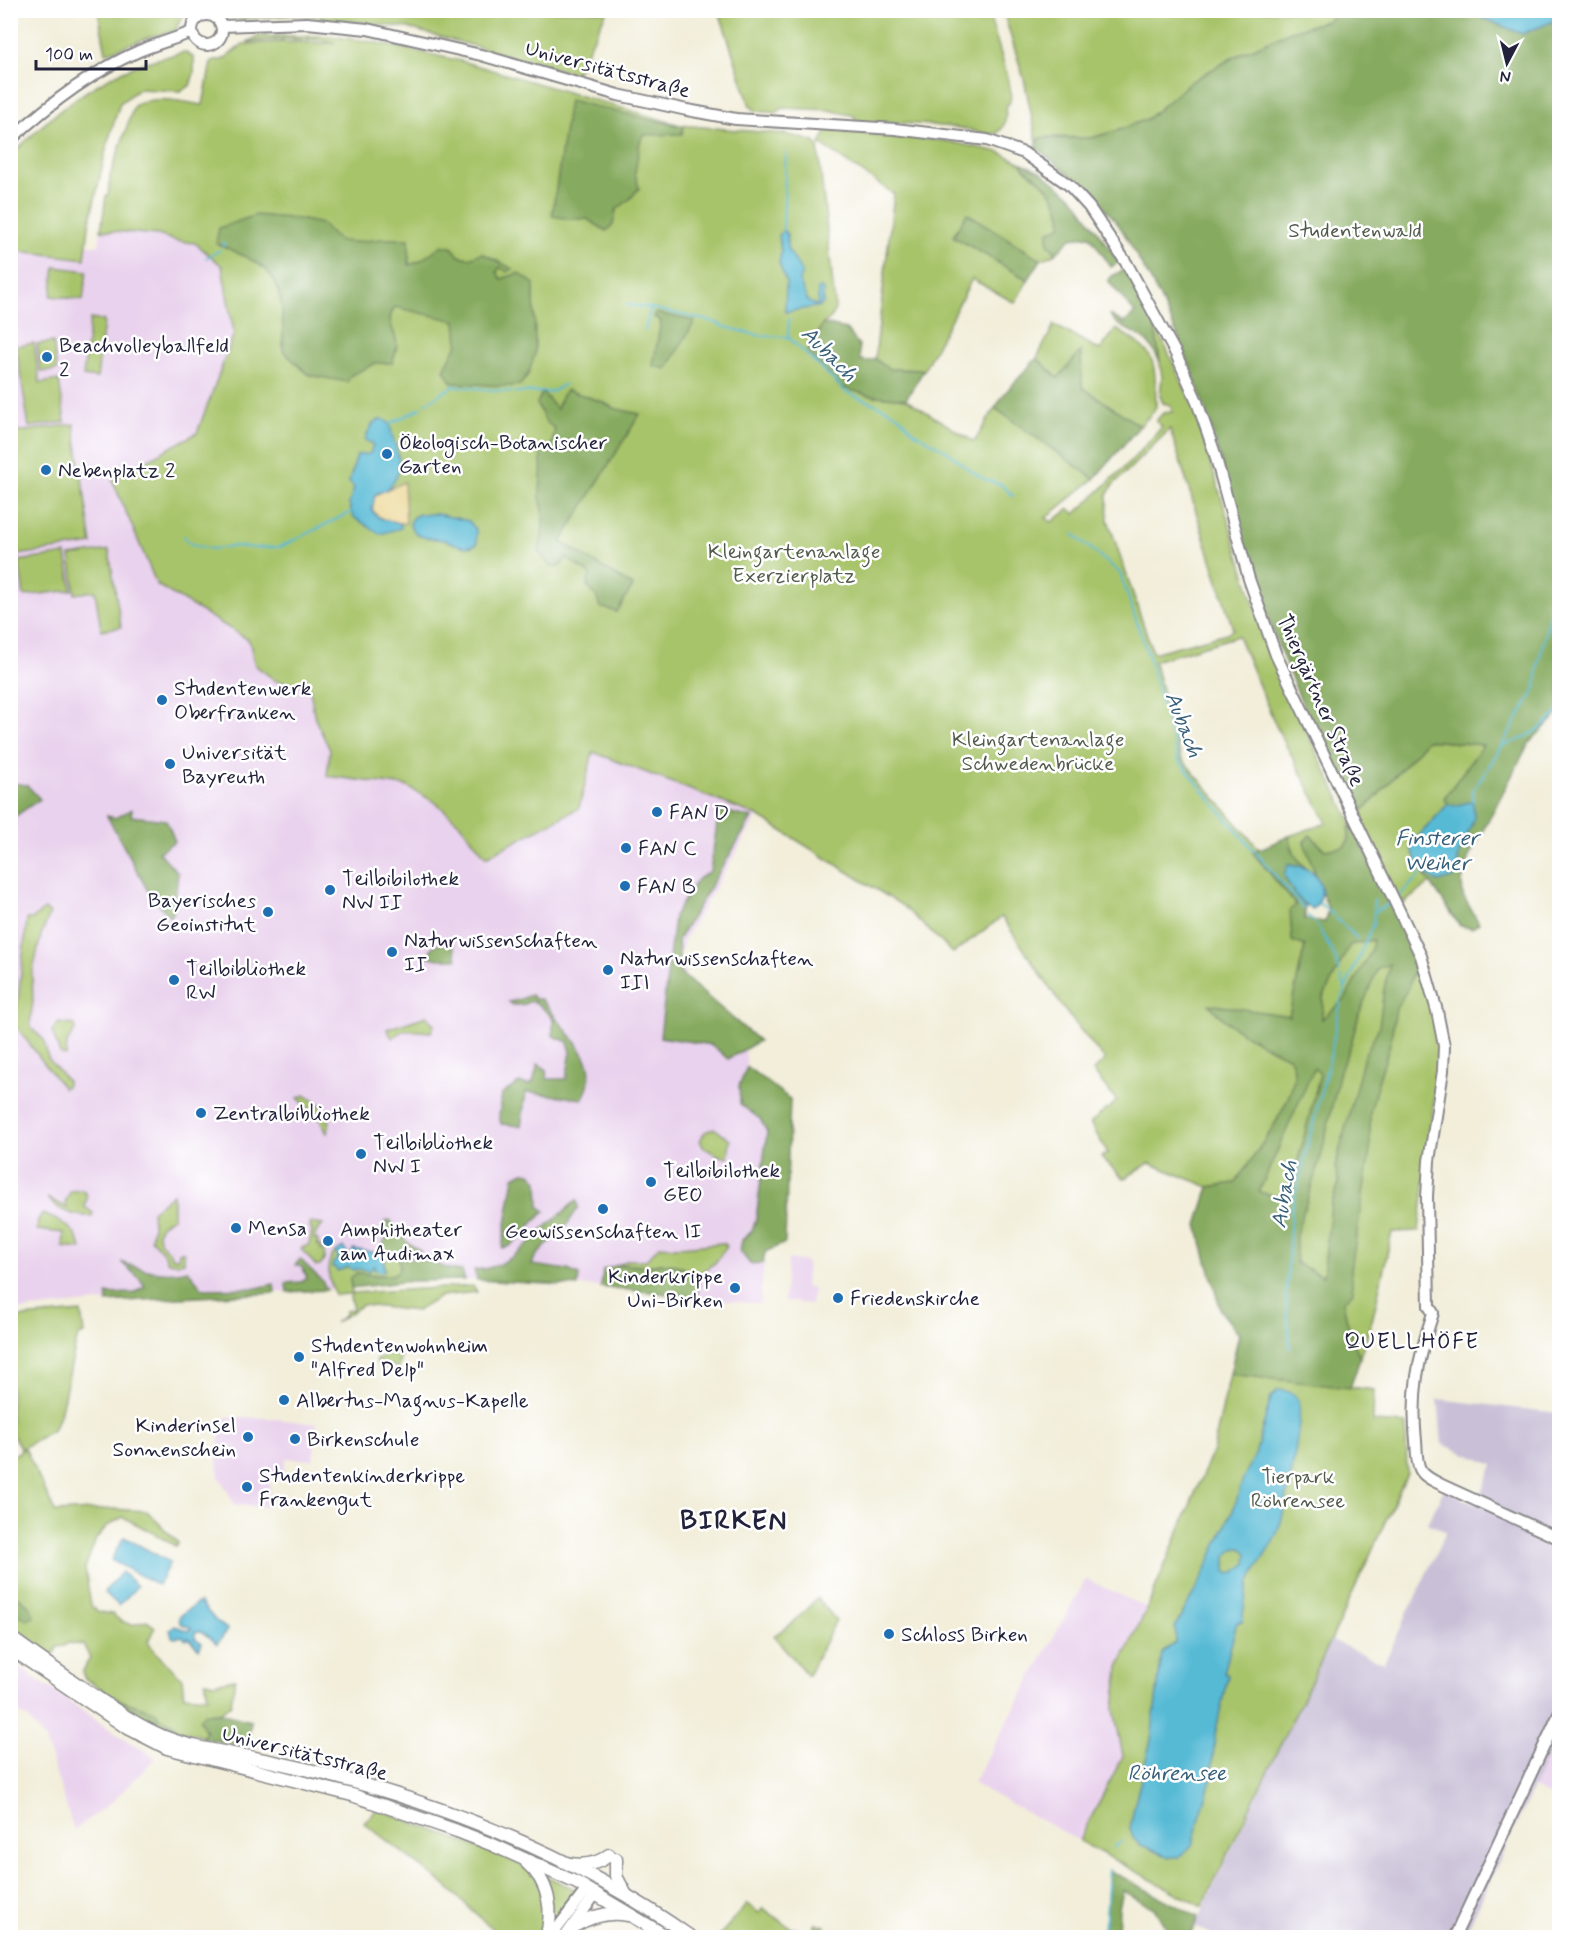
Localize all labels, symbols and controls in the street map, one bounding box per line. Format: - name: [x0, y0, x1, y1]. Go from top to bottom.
- scale bar: [36, 33, 146, 71]
- north arrow: [1477, 33, 1537, 93]
- street label: Universitätsstraße: [522, 34, 693, 105]
- text: 100 m: [45, 43, 93, 67]
- text: N: [1499, 65, 1512, 87]
- park label: Studentenwald: [1288, 217, 1422, 245]
- water label: Aubach: [795, 320, 863, 389]
- place label: Beachvolleyballfeld 2: [59, 332, 229, 384]
- marker: Beachvolleyballfeld 2: [40, 350, 54, 364]
- place label: Ökologisch-Botanischer Garten: [399, 429, 608, 481]
- marker: Ökologisch-Botanischer Garten: [380, 447, 394, 461]
- place label: Nebenplatz 2: [58, 457, 175, 485]
- marker: Nebenplatz 2: [39, 463, 53, 477]
- park label: Kleingartenanlage Exerzierplatz: [708, 538, 880, 590]
- street label: Thiergärtner Straße: [1270, 610, 1371, 791]
- place label: Studentenwerk Oberfranken: [174, 675, 312, 727]
- water label: Aubach: [1158, 688, 1209, 762]
- marker: Studentenwerk Oberfranken: [155, 693, 169, 707]
- park label: Kleingartenanlage Schwedenbrücke: [952, 726, 1124, 778]
- place label: Universität Bayreuth: [182, 739, 287, 791]
- marker: Universität Bayreuth: [163, 757, 177, 771]
- place label: FAN D: [669, 799, 729, 827]
- marker: FAN D: [650, 805, 664, 819]
- water label: Finsterer Weiher: [1395, 825, 1481, 878]
- place label: FAN C: [638, 835, 697, 863]
- marker: FAN C: [619, 841, 633, 855]
- place label: Teilbibilothek NW II: [342, 865, 460, 917]
- place label: FAN B: [637, 873, 696, 901]
- marker: FAN B: [618, 879, 632, 893]
- marker: Teilbibilothek NW II: [323, 883, 337, 897]
- place label: Bayerisches Geoinstitut: [148, 887, 257, 939]
- marker: Bayerisches Geoinstitut: [261, 905, 275, 919]
- place label: Naturwissenschaften II: [404, 927, 598, 979]
- marker: Naturwissenschaften II: [385, 945, 399, 959]
- place label: Naturwissenschaften III: [620, 945, 814, 997]
- place label: Teilbibliothek RW: [186, 955, 307, 1007]
- marker: Naturwissenschaften III: [601, 963, 615, 977]
- marker: Teilbibliothek RW: [167, 973, 181, 987]
- place label: Zentralbibliothek: [213, 1100, 370, 1128]
- marker: Zentralbibliothek: [194, 1106, 208, 1120]
- place label: Teilbibliothek NW I: [373, 1129, 494, 1181]
- marker: Teilbibliothek NW I: [354, 1147, 368, 1161]
- place label: Teilbibilothek GEO: [663, 1157, 781, 1209]
- water label: Aubach: [1265, 1158, 1305, 1230]
- marker: Teilbibilothek GEO: [644, 1175, 658, 1189]
- marker: Geowissenschaften II: [596, 1202, 610, 1216]
- place label: Mensa: [248, 1215, 307, 1243]
- place label: Amphitheater am Audimax: [340, 1216, 462, 1268]
- place label: Geowissenschaften II: [505, 1218, 701, 1246]
- marker: Mensa: [229, 1221, 243, 1235]
- marker: Amphitheater am Audimax: [321, 1234, 335, 1248]
- place label: Kinderkrippe Uni-Birken: [608, 1263, 723, 1315]
- marker: Kinderkrippe Uni-Birken: [728, 1281, 742, 1295]
- place label: Friedenskirche: [850, 1285, 980, 1313]
- marker: Friedenskirche: [831, 1291, 845, 1305]
- district label: QUELLHÖFE: [1344, 1328, 1480, 1356]
- place label: Studentenwohnheim "Alfred Delp": [311, 1332, 488, 1384]
- marker: Studentenwohnheim "Alfred Delp": [292, 1350, 306, 1364]
- place label: Albertus-Magnus-Kapelle: [296, 1387, 529, 1417]
- marker: Albertus-Magnus-Kapelle: [277, 1393, 291, 1407]
- place label: Kinderinsel Sonnenschein: [113, 1412, 236, 1464]
- place label: Birkenschule: [307, 1426, 419, 1454]
- marker: Kinderinsel Sonnenschein: [241, 1430, 255, 1444]
- marker: Birkenschule: [288, 1432, 302, 1446]
- place label: Studentenkinderkrippe Frankengut: [259, 1462, 465, 1515]
- park label: Tierpark Röhrensee: [1251, 1463, 1345, 1515]
- marker: Studentenkinderkrippe Frankengut: [240, 1480, 254, 1494]
- district label: BIRKEN: [680, 1504, 788, 1539]
- place label: Schloss Birken: [901, 1621, 1028, 1649]
- marker: Schloss Birken: [882, 1627, 896, 1641]
- street label: Universitätsstraße: [219, 1720, 390, 1788]
- water label: Röhrensee: [1128, 1760, 1227, 1788]

